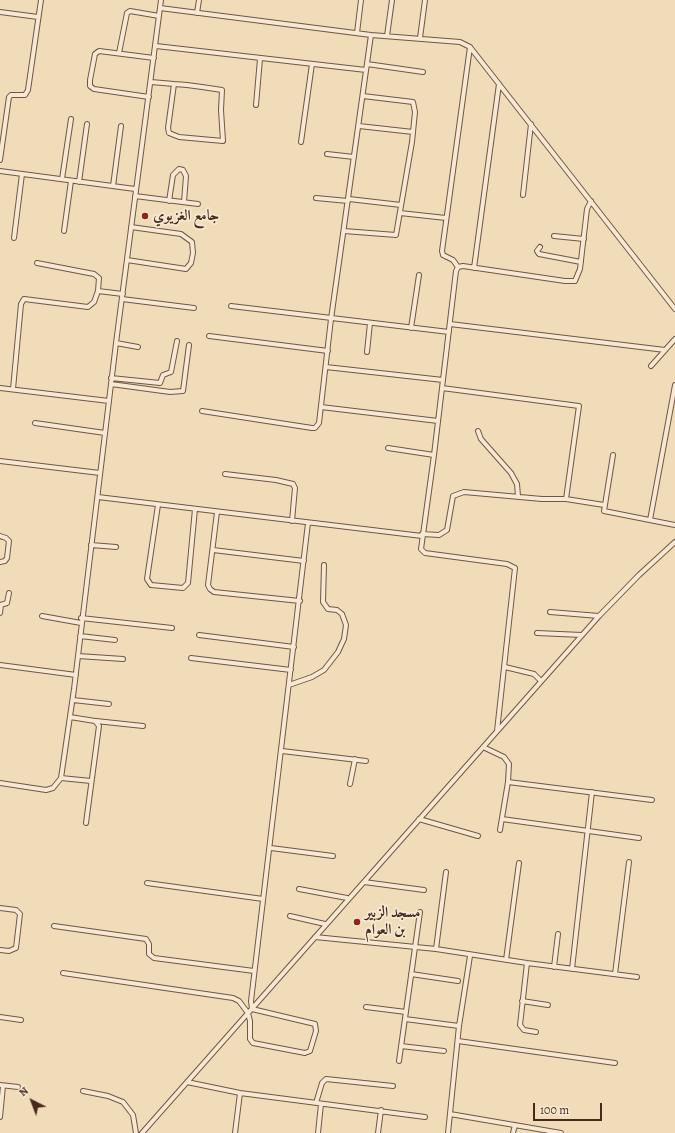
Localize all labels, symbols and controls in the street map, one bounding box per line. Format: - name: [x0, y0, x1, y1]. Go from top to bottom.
- place label: جامع الغزيوي: [153, 207, 219, 225]
- marker: جامع الغزيوي: [140, 211, 150, 221]
- place label: مسجد الزبير بن العوام: [365, 904, 420, 939]
- marker: مسجد الزبير بن العوام: [352, 917, 362, 927]
- north arrow: [12, 1081, 52, 1121]
- text: N: [16, 1083, 32, 1100]
- scale bar: [535, 1095, 604, 1121]
- text: 100 m: [540, 1102, 569, 1118]

